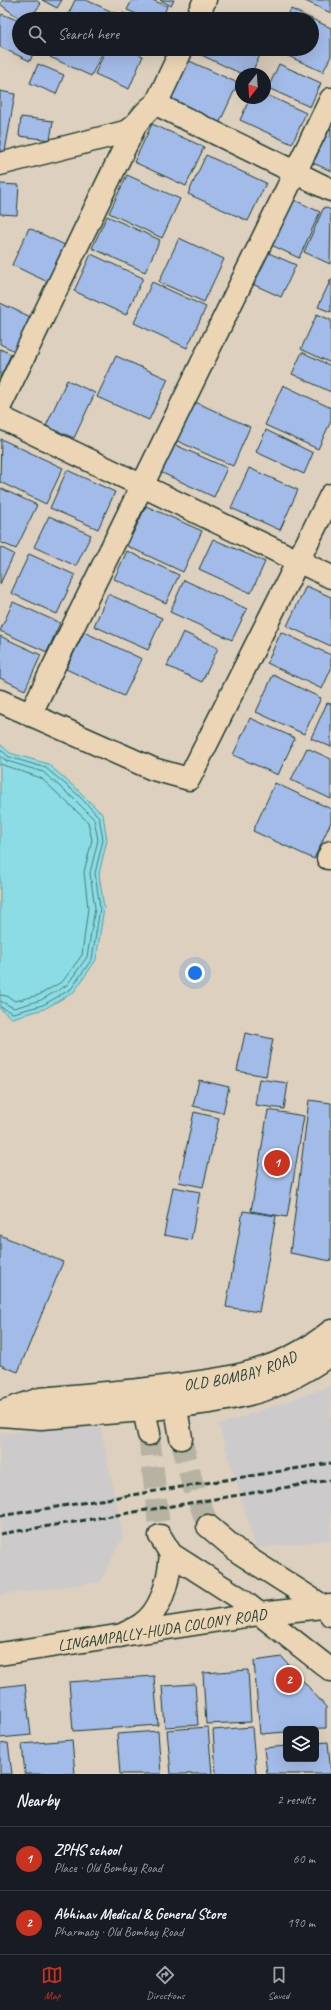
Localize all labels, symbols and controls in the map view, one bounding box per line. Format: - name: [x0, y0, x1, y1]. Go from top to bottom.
- search box: [12, 12, 319, 56]
- icon: search: [26, 23, 48, 45]
- text: Search here: [58, 25, 119, 44]
- north arrow: [235, 68, 271, 104]
- your location: [185, 963, 205, 983]
- pin: 1: [264, 1148, 290, 1178]
- street label: OLD BOMBAY ROAD: [182, 1346, 302, 1395]
- street label: LINGAMPALLY-HUDA COLONY ROAD: [57, 1604, 269, 1656]
- pin: 2: [276, 1665, 302, 1695]
- map controls: [283, 1726, 319, 1762]
- button: layers: [283, 1726, 319, 1762]
- text: Nearby: [16, 1790, 59, 1811]
- text: 2 results: [277, 1792, 315, 1808]
- text: ZPHS school: [54, 1841, 120, 1860]
- text: 1: [26, 1851, 32, 1867]
- text: 60 m: [293, 1851, 315, 1867]
- text: Place · Old Bombay Road: [54, 1860, 162, 1876]
- text: Abhinav Medical & General Store: [54, 1905, 226, 1924]
- text: 2: [26, 1915, 32, 1931]
- text: 190 m: [287, 1915, 315, 1931]
- text: Pharmacy · Old Bombay Road: [54, 1924, 183, 1940]
- tab: Map: [41, 1964, 63, 2002]
- tab: Directions: [146, 1964, 185, 2002]
- tab: Saved: [268, 1964, 290, 2002]

